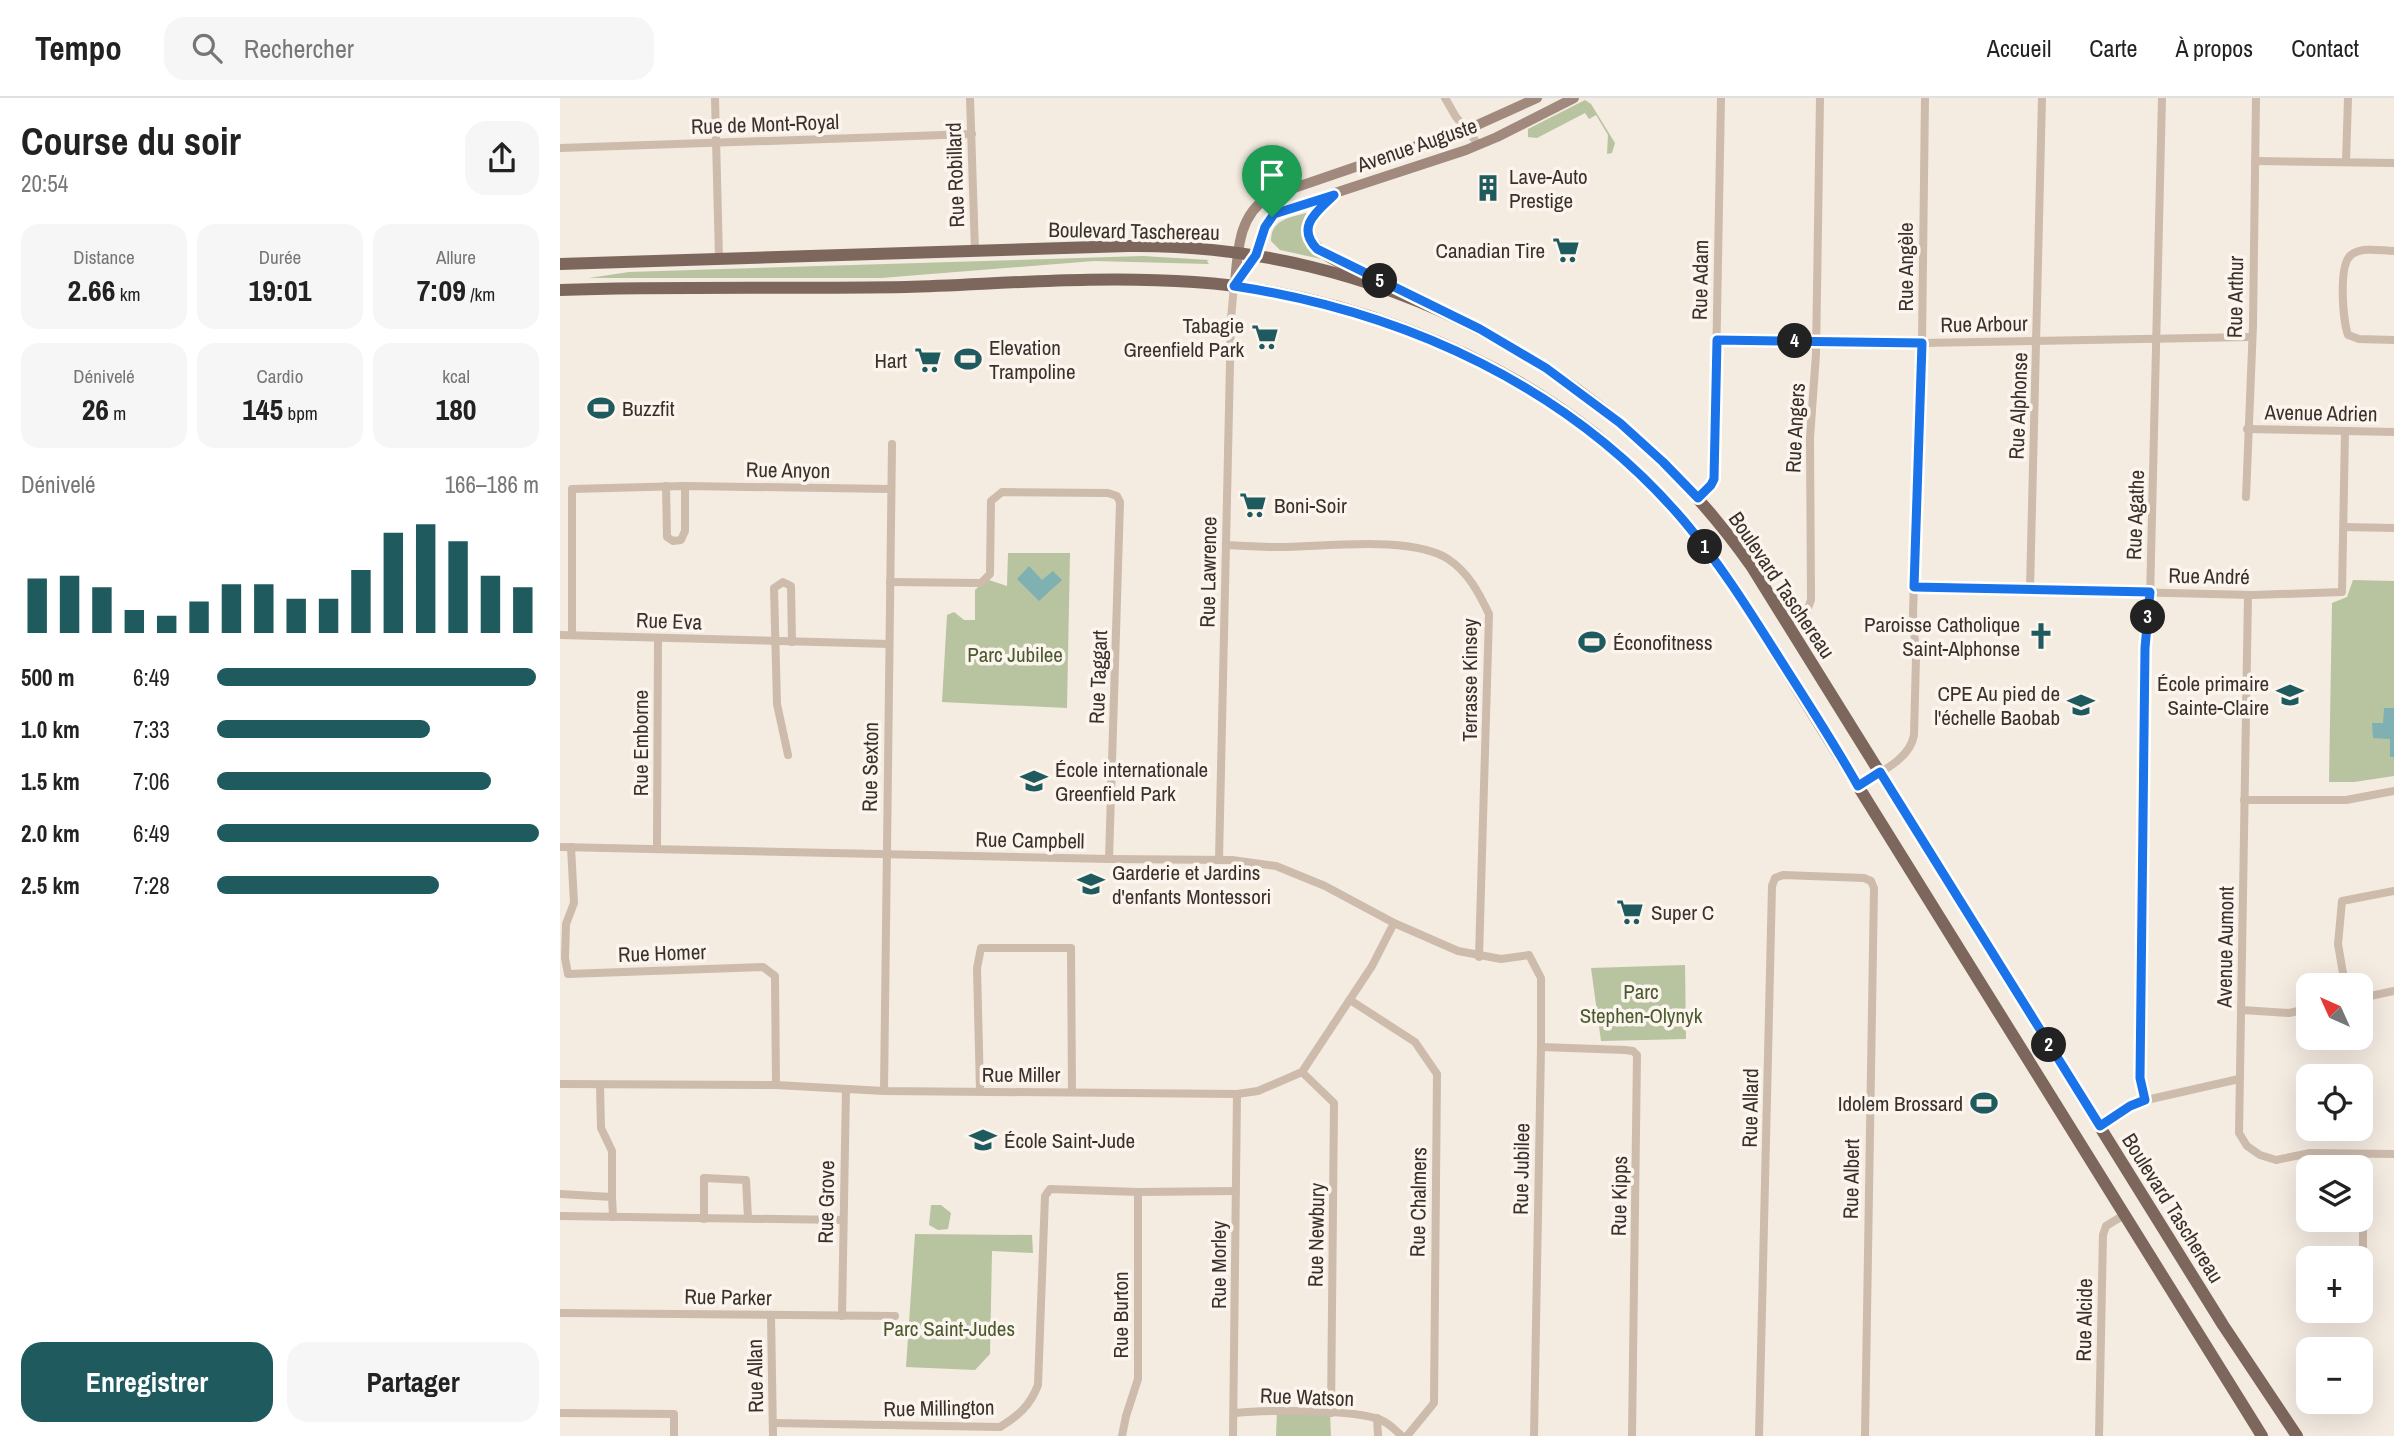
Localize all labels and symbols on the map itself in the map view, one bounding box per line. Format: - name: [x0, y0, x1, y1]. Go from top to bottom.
- street label: Rue de Mont-Royal: [690, 107, 840, 141]
- street label: Avenue Auguste: [1352, 111, 1481, 179]
- street label: Rue Robillard: [939, 122, 971, 228]
- pin: [1242, 145, 1302, 217]
- place label: Lave-Auto Prestige: [1509, 162, 1588, 215]
- building icon: Lave-Auto Prestige: [1473, 173, 1503, 203]
- street label: Boulevard Taschereau: [1048, 215, 1220, 247]
- street label: Rue Angèle: [1891, 222, 1920, 312]
- supermarket icon: Canadian Tire: [1551, 235, 1581, 265]
- place label: Canadian Tire: [1436, 236, 1545, 265]
- street label: Rue Adam: [1685, 240, 1715, 320]
- street label: Rue Arthur: [2220, 255, 2250, 338]
- pin: 5: [1362, 264, 1398, 298]
- street label: Rue Arbour: [1940, 309, 2028, 339]
- place label: Tabagie Greenfield Park: [1123, 311, 1244, 364]
- supermarket icon: Tabagie Greenfield Park: [1250, 322, 1280, 352]
- pin: 4: [1778, 324, 1812, 358]
- place label: Elevation Trampoline: [989, 333, 1075, 386]
- sports icon: Elevation Trampoline: [953, 344, 983, 374]
- supermarket icon: Hart: [913, 345, 943, 375]
- place label: Hart: [874, 346, 907, 375]
- street label: Rue Alphonse: [2002, 352, 2034, 460]
- street label: Rue Angers: [1778, 382, 1812, 474]
- sports icon: Buzzfit: [586, 393, 616, 423]
- place label: Buzzfit: [622, 394, 675, 423]
- street label: Avenue Adrien: [2263, 398, 2378, 428]
- street label: Rue Anyon: [746, 455, 830, 485]
- street label: Rue Agathe: [2119, 470, 2151, 560]
- supermarket icon: Boni-Soir: [1238, 490, 1268, 520]
- place label: Boni-Soir: [1274, 491, 1347, 520]
- street label: Boulevard Taschereau: [1722, 506, 1842, 664]
- street label: Rue Lawrence: [1193, 516, 1223, 628]
- pin: 1: [1688, 530, 1722, 564]
- street label: Rue André: [2168, 561, 2250, 591]
- pin: 3: [2130, 600, 2166, 634]
- street label: Rue Eva: [635, 605, 703, 637]
- place label: Paroisse Catholique Saint-Alphonse: [1864, 610, 2020, 663]
- street label: Terrasse Kinsey: [1455, 618, 1484, 742]
- church icon: Paroisse Catholique Saint-Alphonse: [2026, 621, 2056, 651]
- sports icon: Éconofitness: [1577, 627, 1607, 657]
- place label: Éconofitness: [1613, 628, 1713, 657]
- street label: Rue Taggart: [1082, 629, 1114, 724]
- park label: Parc Jubilee: [967, 640, 1063, 669]
- place label: École primaire Sainte-Claire: [2157, 669, 2269, 722]
- place label: CPE Au pied de l'échelle Baobab: [1934, 679, 2060, 732]
- school or university icon: École primaire Sainte-Claire: [2275, 680, 2305, 710]
- street label: Rue Emborne: [626, 690, 655, 796]
- school or university icon: CPE Au pied de l'échelle Baobab: [2066, 690, 2096, 720]
- street label: Rue Sexton: [855, 722, 885, 812]
- place label: École internationale Greenfield Park: [1055, 755, 1208, 808]
- school or university icon: École internationale Greenfield Park: [1019, 766, 1049, 796]
- street label: Rue Campbell: [975, 825, 1085, 855]
- place label: Garderie et Jardins d'enfants Montessori: [1112, 858, 1271, 911]
- school or university icon: Garderie et Jardins d'enfants Montessori: [1076, 869, 1106, 899]
- street label: Avenue Aumont: [2209, 886, 2241, 1009]
- supermarket icon: Super C: [1615, 897, 1645, 927]
- place label: Super C: [1651, 898, 1714, 927]
- street label: Rue Homer: [617, 937, 707, 969]
- north arrow: [2296, 973, 2373, 1050]
- park label: Parc Stephen-Olynyk: [1580, 977, 1703, 1030]
- pin: 2: [2032, 1028, 2066, 1062]
- street label: Rue Miller: [982, 1060, 1060, 1089]
- street label: Rue Allard: [1735, 1068, 1765, 1148]
- sports icon: Idolem Brossard: [1969, 1088, 1999, 1118]
- place label: Idolem Brossard: [1838, 1089, 1963, 1118]
- street label: Rue Jubilee: [1506, 1123, 1536, 1215]
- school or university icon: École Saint-Jude: [968, 1125, 998, 1155]
- place label: École Saint-Jude: [1004, 1126, 1135, 1155]
- street label: Boulevard Taschereau: [2115, 1128, 2231, 1288]
- street label: Rue Albert: [1836, 1138, 1866, 1219]
- street label: Rue Chalmers: [1403, 1147, 1433, 1257]
- street label: Rue Kipps: [1604, 1156, 1634, 1236]
- street label: Rue Grove: [811, 1160, 841, 1244]
- street label: Rue Newbury: [1301, 1182, 1331, 1287]
- street label: Rue Morley: [1204, 1221, 1233, 1309]
- street label: Rue Burton: [1106, 1271, 1135, 1359]
- street label: Rue Alcide: [2069, 1278, 2099, 1362]
- street label: Rue Parker: [684, 1282, 772, 1312]
- park label: Parc Saint-Judes: [883, 1314, 1015, 1343]
- street label: Rue Allan: [740, 1339, 770, 1413]
- street label: Rue Watson: [1259, 1381, 1355, 1413]
- street label: Rue Millington: [883, 1393, 995, 1423]

